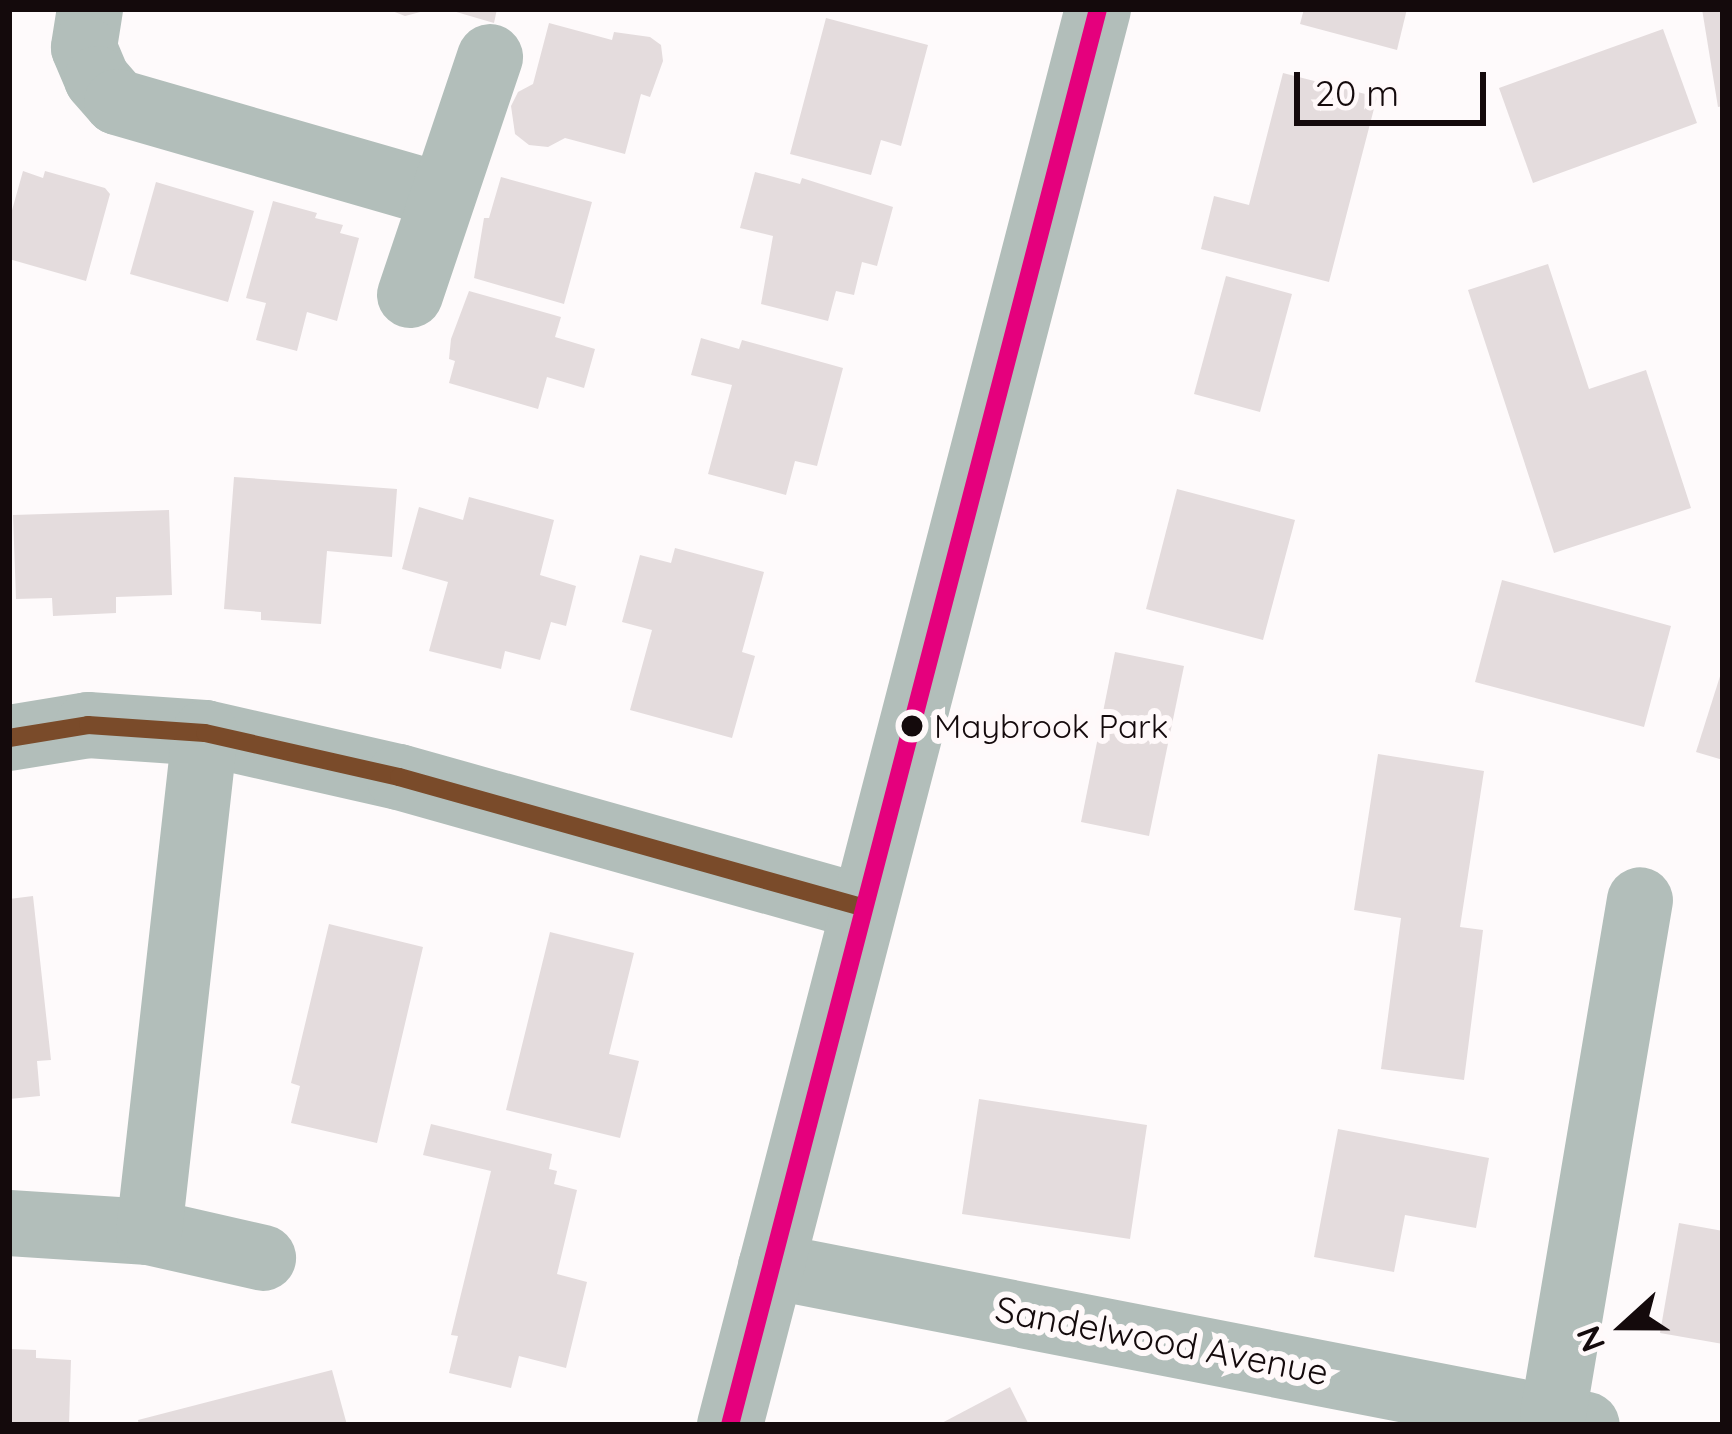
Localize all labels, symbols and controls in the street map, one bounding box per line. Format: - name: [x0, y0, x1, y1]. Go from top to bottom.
- scale bar: [1300, 48, 1492, 122]
- text: 20 m: [1315, 70, 1399, 115]
- place label: Maybrook Park: [934, 706, 1168, 746]
- marker: Maybrook Park: [901, 715, 923, 737]
- north arrow: [1564, 1266, 1684, 1386]
- street label: Sandelwood Avenue: [992, 1287, 1332, 1393]
- text: N: [1566, 1320, 1613, 1358]

